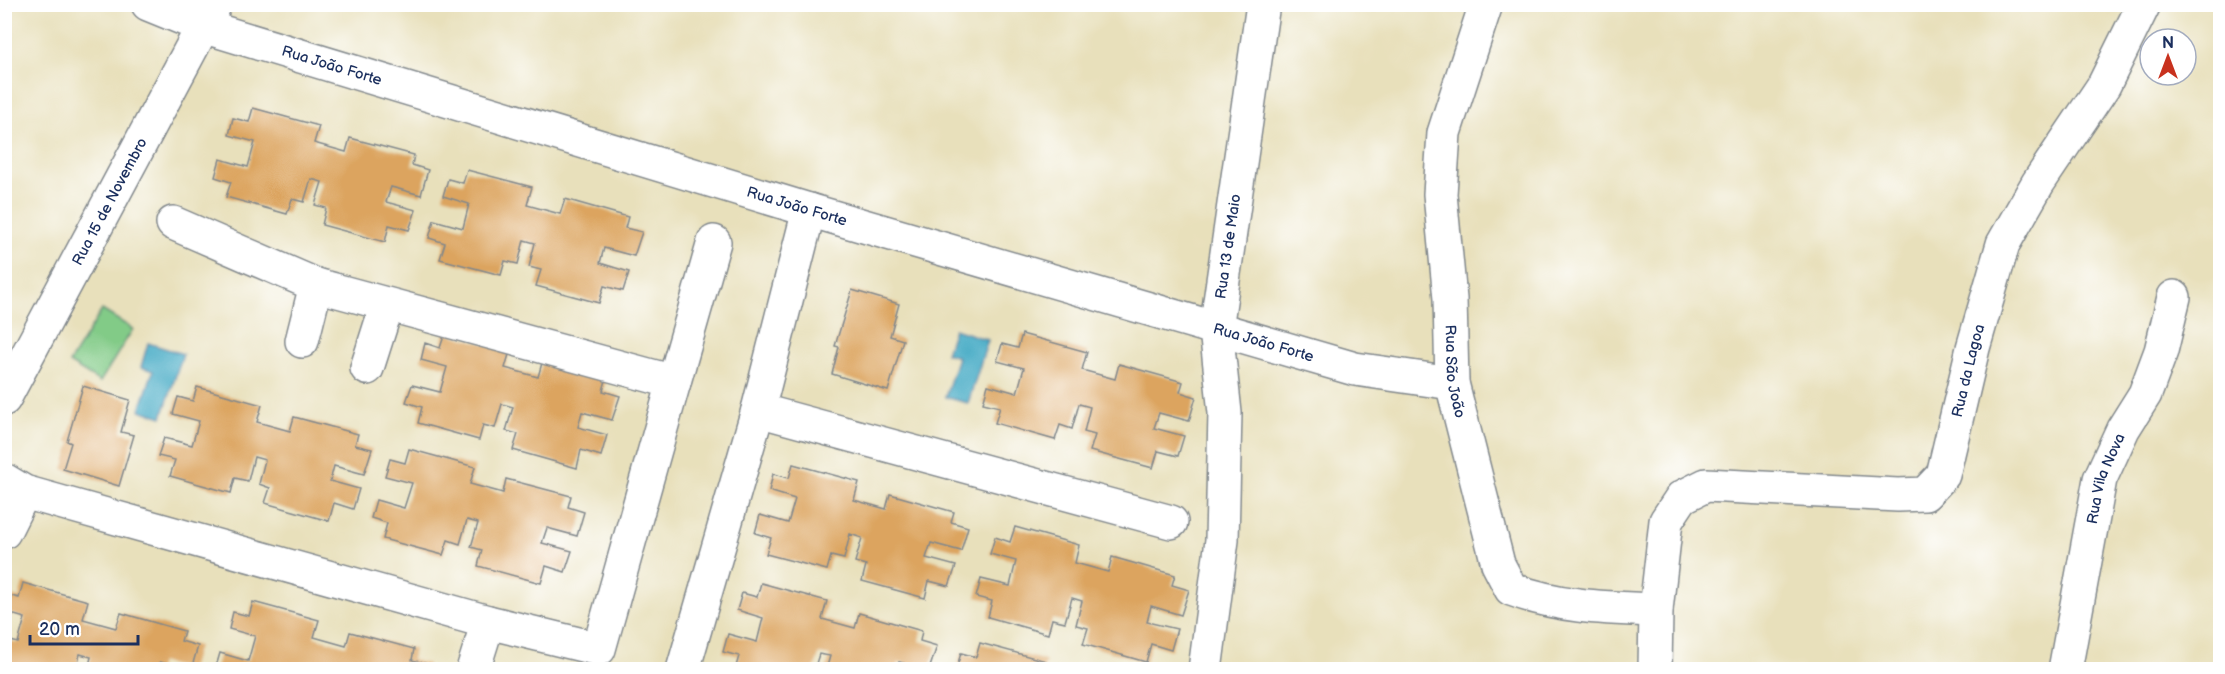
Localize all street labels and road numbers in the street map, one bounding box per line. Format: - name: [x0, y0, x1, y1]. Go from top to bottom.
- street label: Rua João Forte: [279, 42, 384, 90]
- street label: Rua 15 de Novembro: [68, 135, 152, 269]
- street label: Rua João Forte: [744, 183, 849, 231]
- street label: Rua 13 de Maio: [1211, 193, 1245, 300]
- street label: Rua João Forte: [1211, 319, 1316, 366]
- street label: Rua da Lagoa: [1948, 322, 1989, 419]
- street label: Rua São João: [1441, 325, 1470, 420]
- street label: Rua Vila Nova: [2083, 430, 2130, 526]

